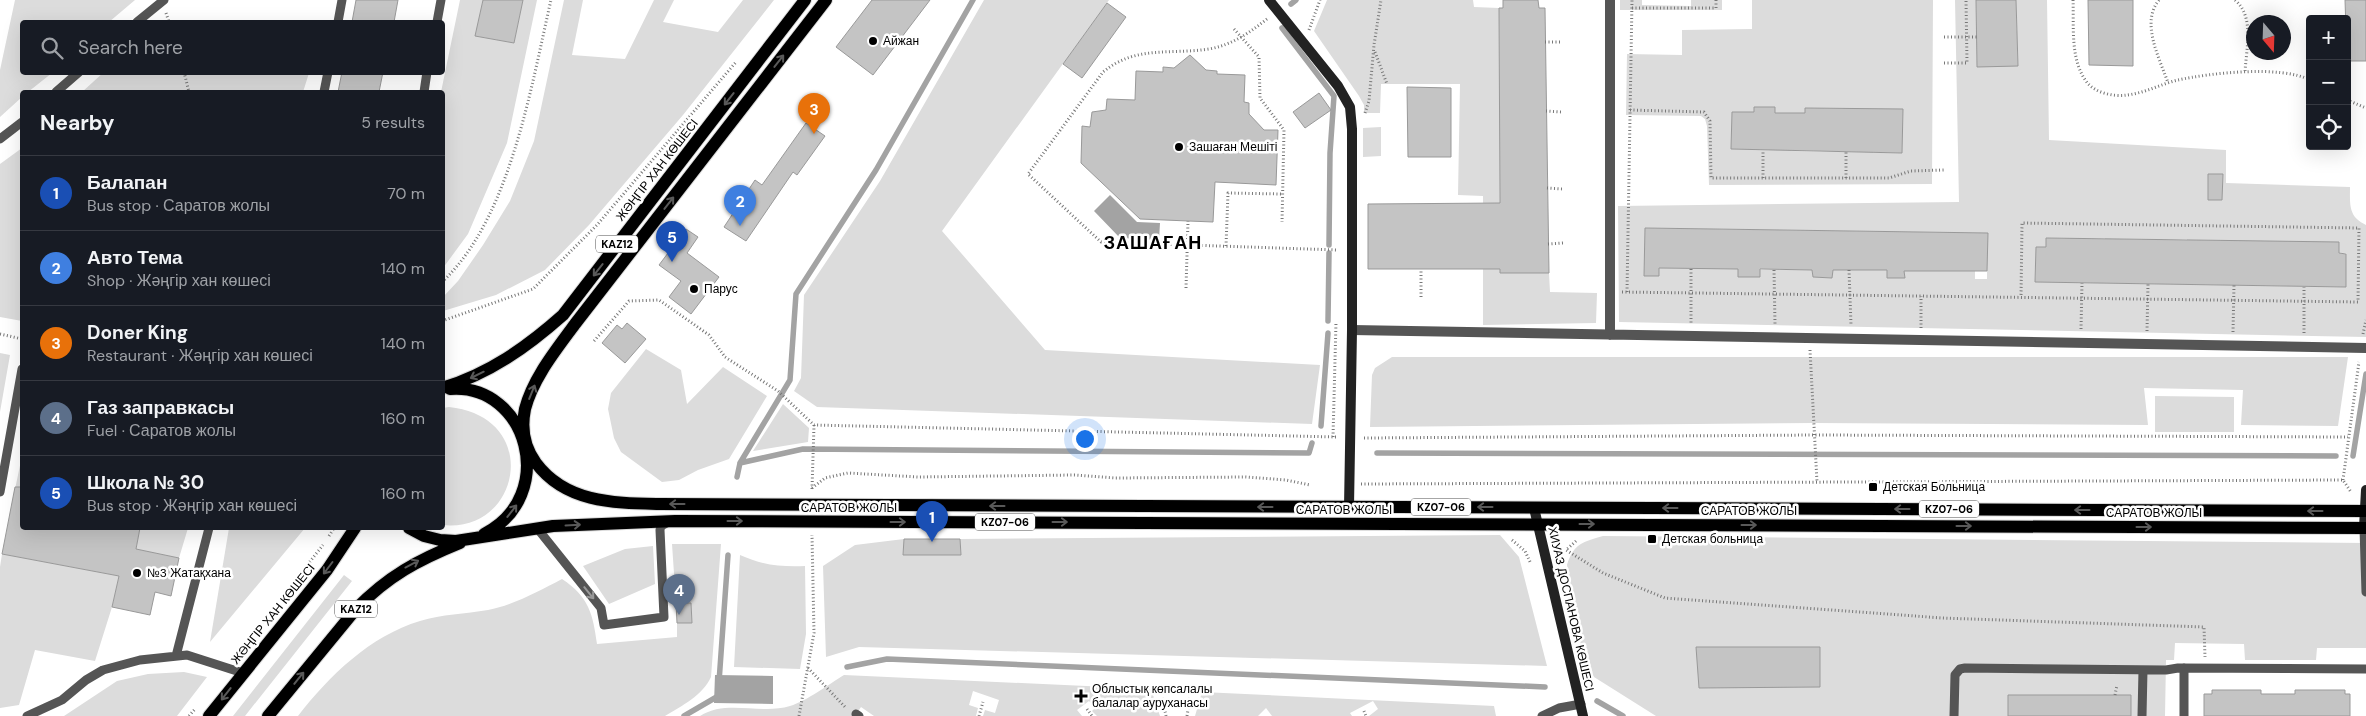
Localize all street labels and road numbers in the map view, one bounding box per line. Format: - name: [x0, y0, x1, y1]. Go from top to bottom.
- street label: ЖӘҢГІР ХАН КӨШЕСІ: [612, 116, 702, 224]
- road number: KAZ12: [596, 235, 638, 252]
- road number: KZ07-06: [1411, 498, 1471, 516]
- street label: САРАТОВ ЖОЛЫ: [801, 500, 897, 516]
- road number: KZ07-06: [1919, 500, 1979, 518]
- street label: САРАТОВ ЖОЛЫ: [1296, 502, 1392, 518]
- street label: САРАТОВ ЖОЛЫ: [1701, 503, 1797, 519]
- street label: САРАТОВ ЖОЛЫ: [2106, 505, 2202, 521]
- road number: KZ07-06: [975, 514, 1035, 530]
- street label: ХИУАЗ ДОСПАНОВА КӨШЕСІ: [1544, 525, 1598, 693]
- street label: ЖӘҢГІР ХАН КӨШЕСІ: [227, 560, 319, 668]
- road number: KAZ12: [335, 600, 377, 618]

